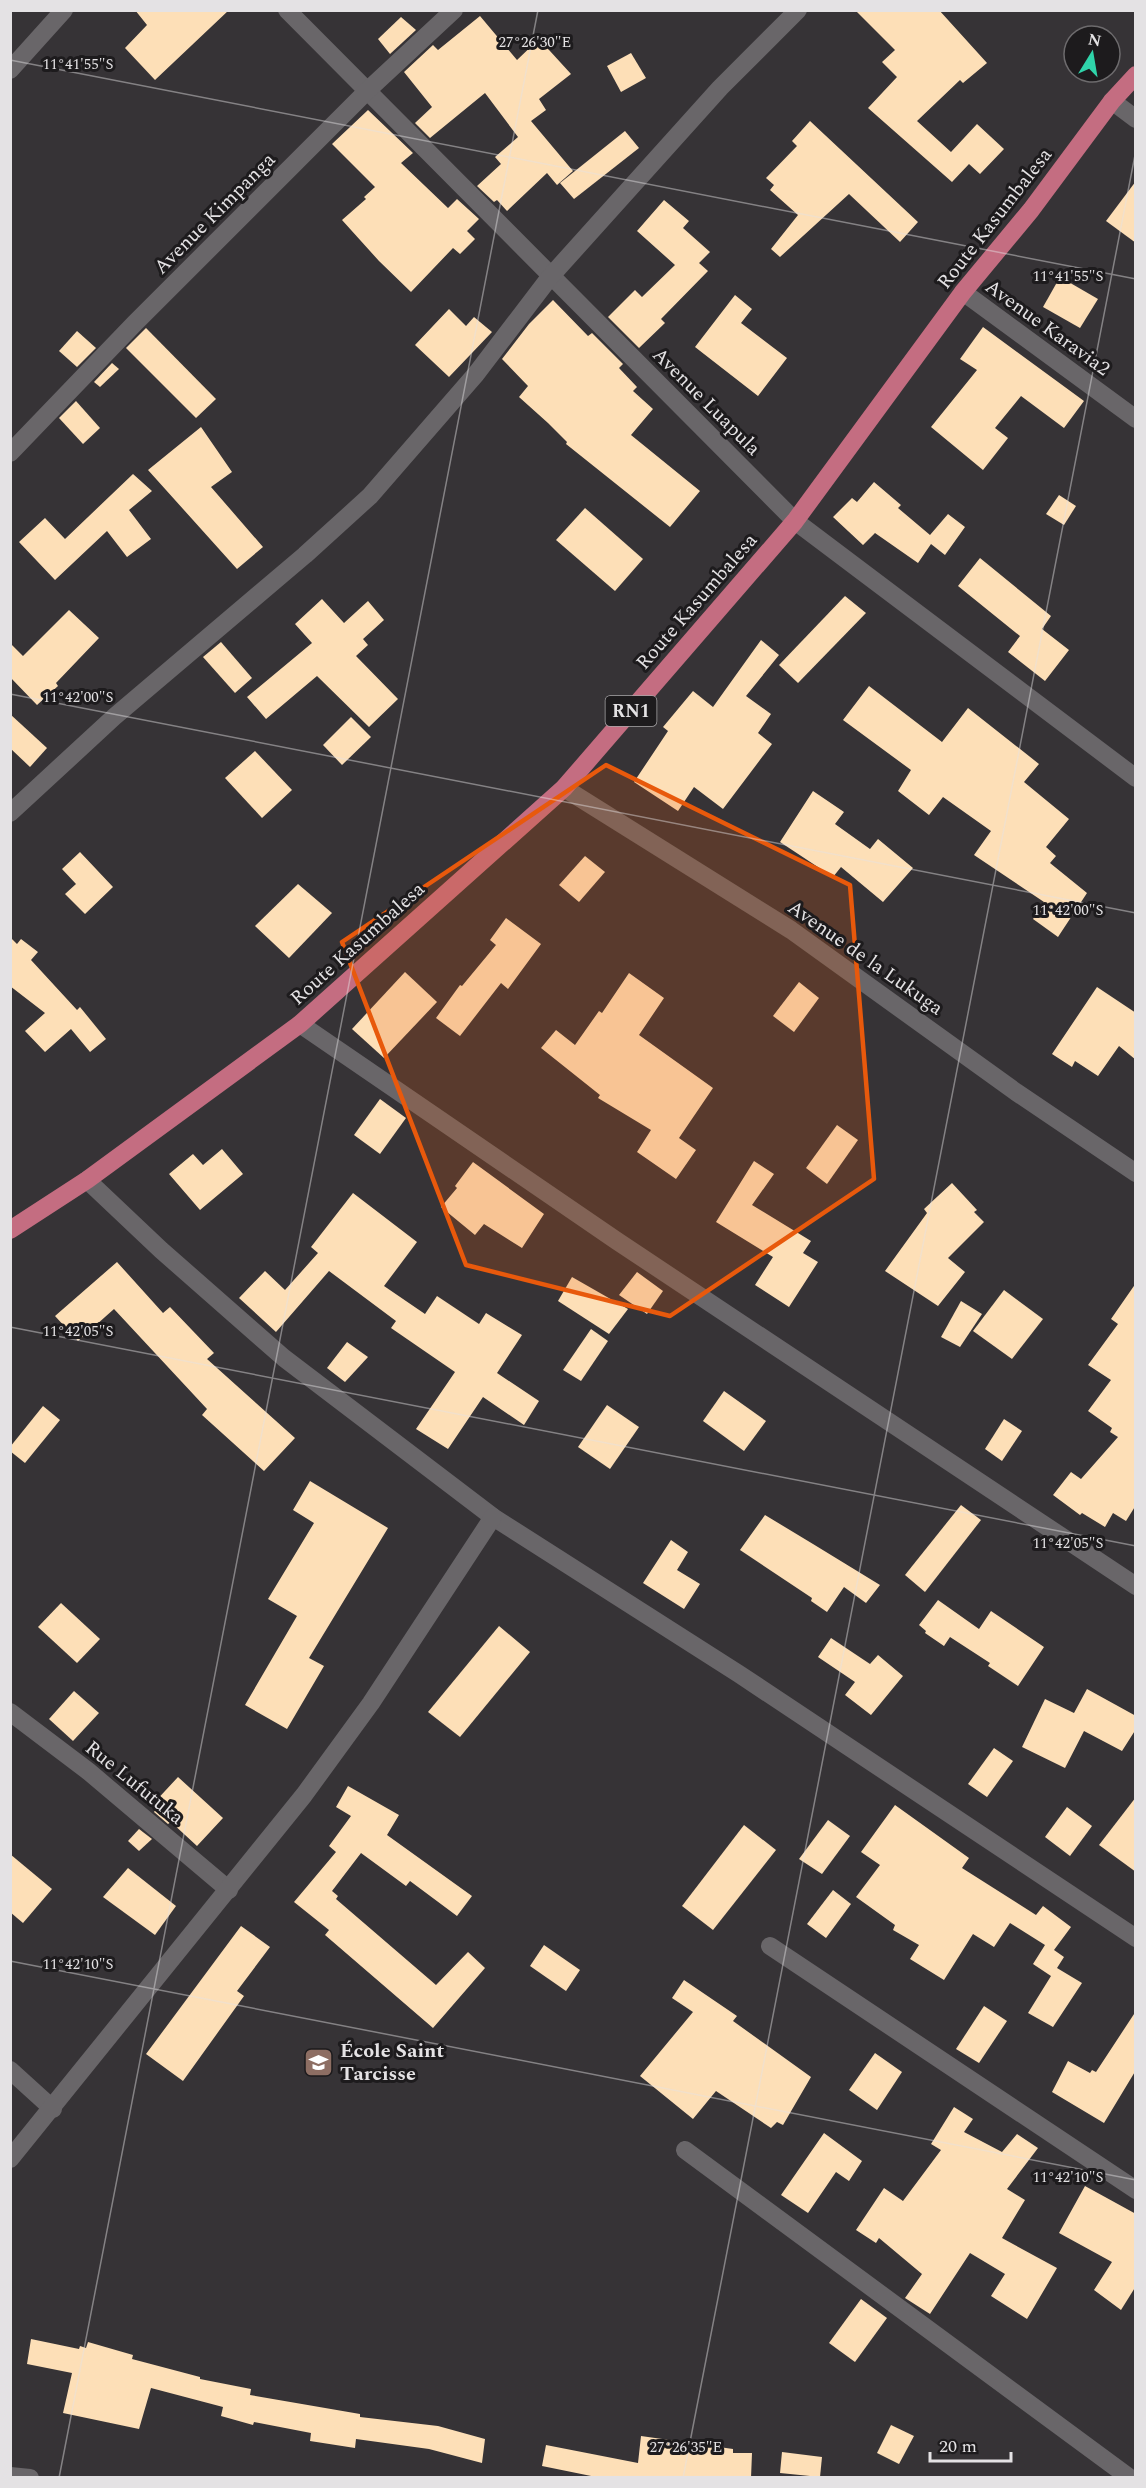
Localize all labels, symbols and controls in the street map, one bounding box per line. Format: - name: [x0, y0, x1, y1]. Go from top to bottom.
- north arrow: [1062, 24, 1122, 84]
- text: N: [1086, 27, 1103, 53]
- text: 27°26'30"E: [499, 31, 571, 54]
- text: 11°41'55"S: [43, 53, 114, 76]
- street label: Route Kasumbalesa: [930, 141, 1060, 296]
- street label: Avenue Kimpanga: [147, 146, 283, 282]
- text: 11°41'55"S: [1033, 265, 1104, 288]
- street label: Avenue Karavia2: [979, 272, 1116, 384]
- street label: Avenue Luapula: [645, 341, 768, 463]
- street label: Route Kasumbalesa: [629, 527, 765, 677]
- text: 11°42'00"S: [43, 686, 114, 709]
- road number: RN1: [606, 696, 656, 726]
- street label: Route Kasumbalesa: [284, 875, 432, 1013]
- street label: Avenue de la Lukuga: [781, 893, 950, 1023]
- text: 11°42'00"S: [1033, 899, 1104, 922]
- text: 11°42'05"S: [43, 1320, 114, 1343]
- text: 11°42'05"S: [1033, 1532, 1104, 1555]
- street label: Rue Lufutuka: [78, 1733, 191, 1832]
- text: 11°42'10"S: [43, 1953, 114, 1976]
- place label: École Saint Tarcisse: [340, 2036, 444, 2089]
- school or university icon: École Saint Tarcisse: [303, 2046, 335, 2078]
- text: 11°42'10"S: [1033, 2166, 1104, 2189]
- scale bar: [930, 2425, 1011, 2463]
- text: 20 m: [939, 2433, 977, 2460]
- text: 27°26'35"E: [650, 2436, 722, 2459]

